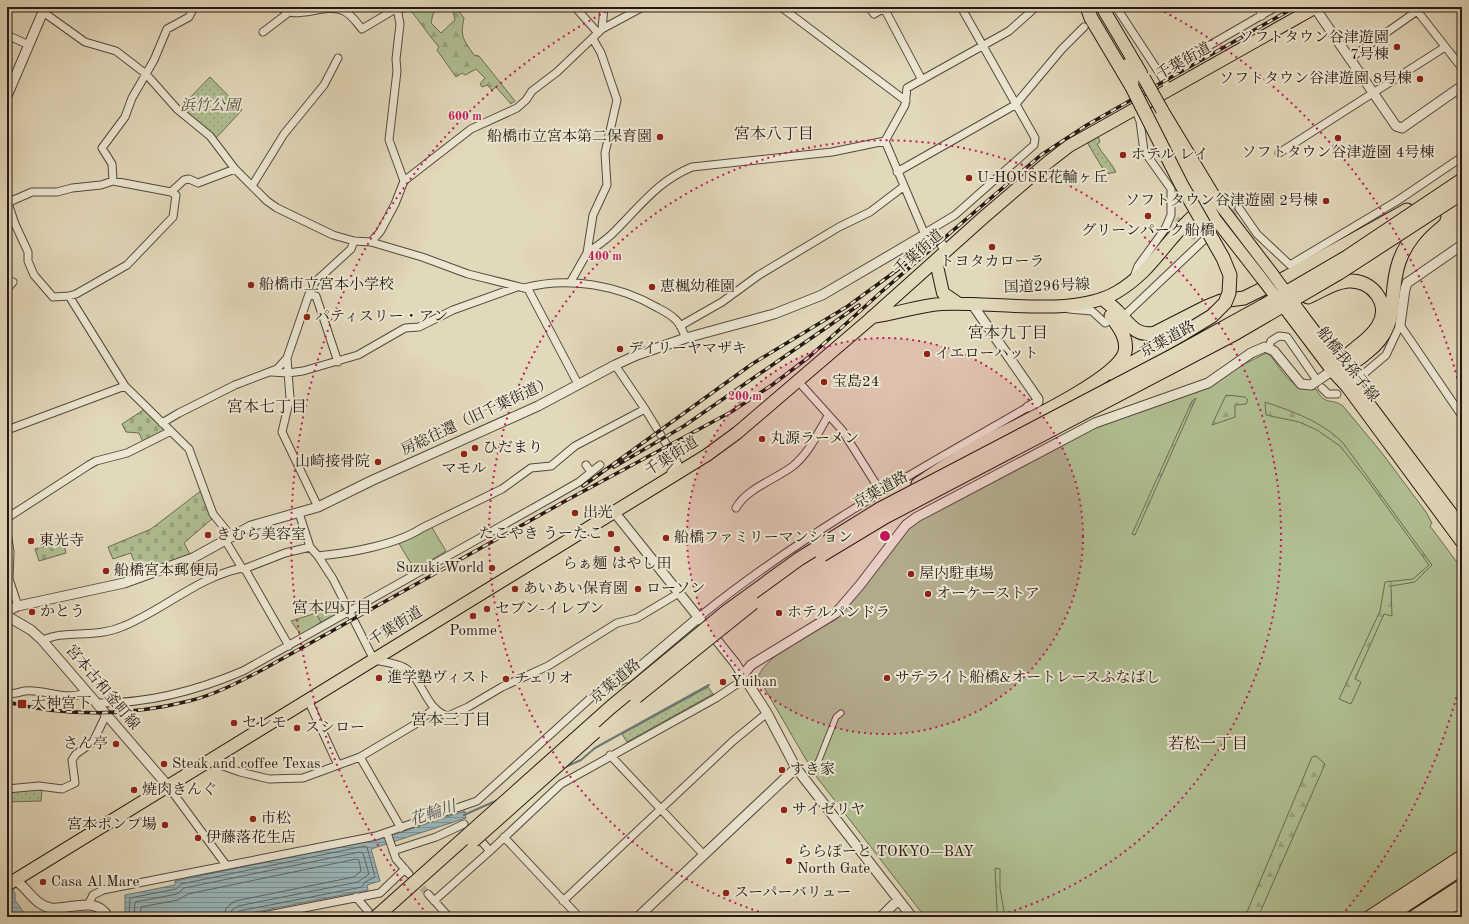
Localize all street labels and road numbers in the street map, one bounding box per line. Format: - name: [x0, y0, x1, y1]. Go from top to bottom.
- street label: 千葉街道: [1153, 39, 1214, 83]
- street label: 千葉街道: [890, 226, 947, 278]
- street label: 国道296号線: [1004, 276, 1090, 296]
- street label: 京葉道路: [1137, 318, 1198, 361]
- street label: 船橋我孫子線: [1313, 324, 1382, 405]
- street label: 房総往還（旧千葉街道）: [398, 374, 555, 459]
- street label: 千葉街道: [642, 433, 701, 479]
- street label: 京葉道路: [850, 468, 911, 512]
- street label: 千葉街道: [366, 603, 425, 649]
- street label: 宮本古和釜町線: [63, 642, 143, 733]
- street label: 京葉道路: [587, 655, 644, 707]

